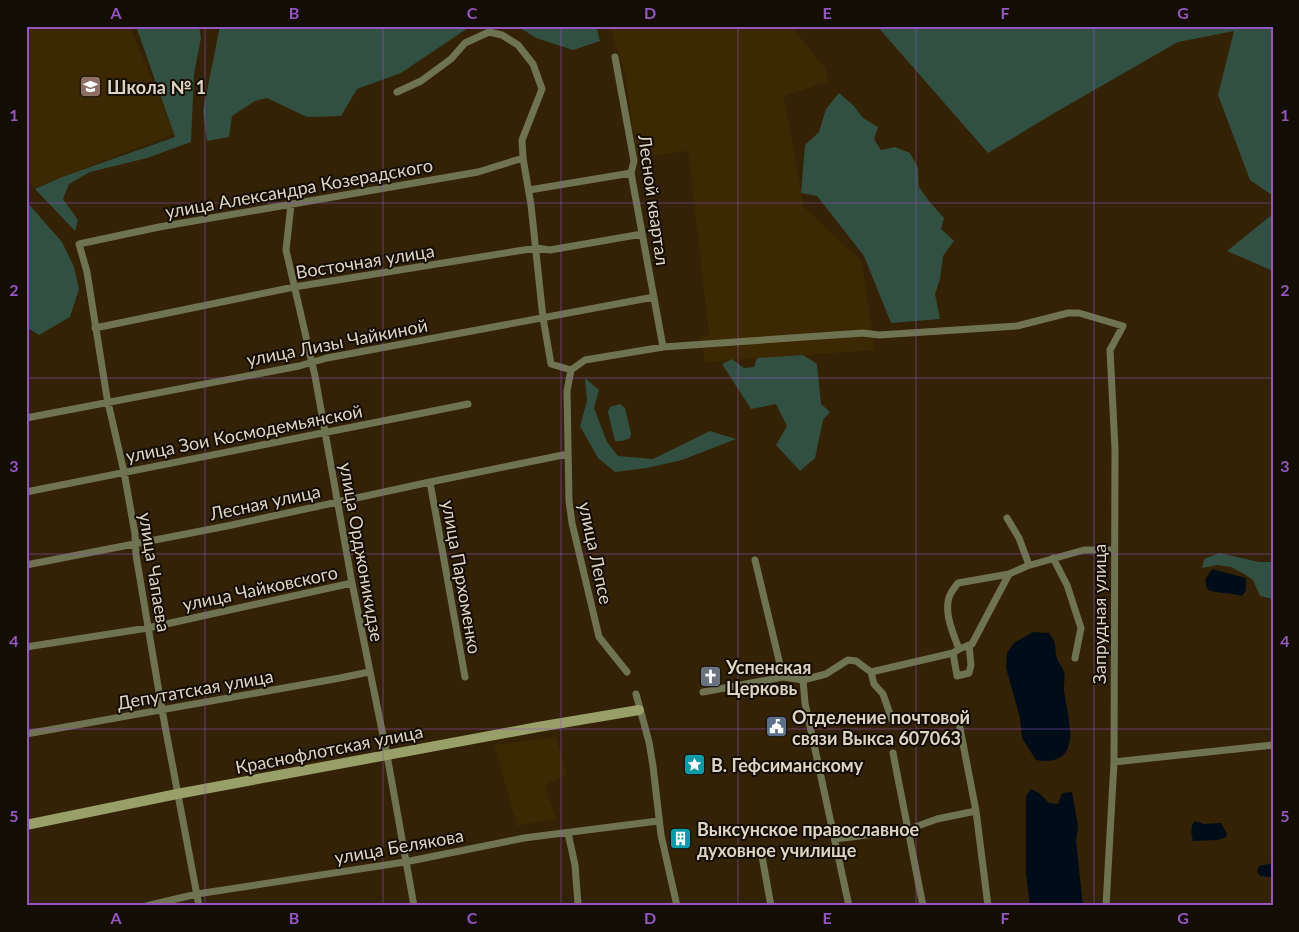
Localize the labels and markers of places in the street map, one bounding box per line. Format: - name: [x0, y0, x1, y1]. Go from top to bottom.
- school or university icon: Школа № 1: [79, 75, 103, 99]
- place label: Школа № 1: [107, 76, 206, 98]
- place label: Успенская Церковь: [725, 656, 811, 699]
- church icon: Успенская Церковь: [698, 665, 722, 689]
- place label: Отделение почтовой связи Выкса 607063: [792, 706, 970, 749]
- public building icon: Отделение почтовой связи Выкса 607063: [764, 715, 788, 739]
- place icon: В. Гефсиманскому: [683, 753, 707, 777]
- place label: В. Гефсиманскому: [711, 754, 864, 776]
- place label: Выксунское православное духовное училище: [697, 818, 920, 861]
- building icon: Выксунское православное духовное училище: [669, 827, 693, 851]

